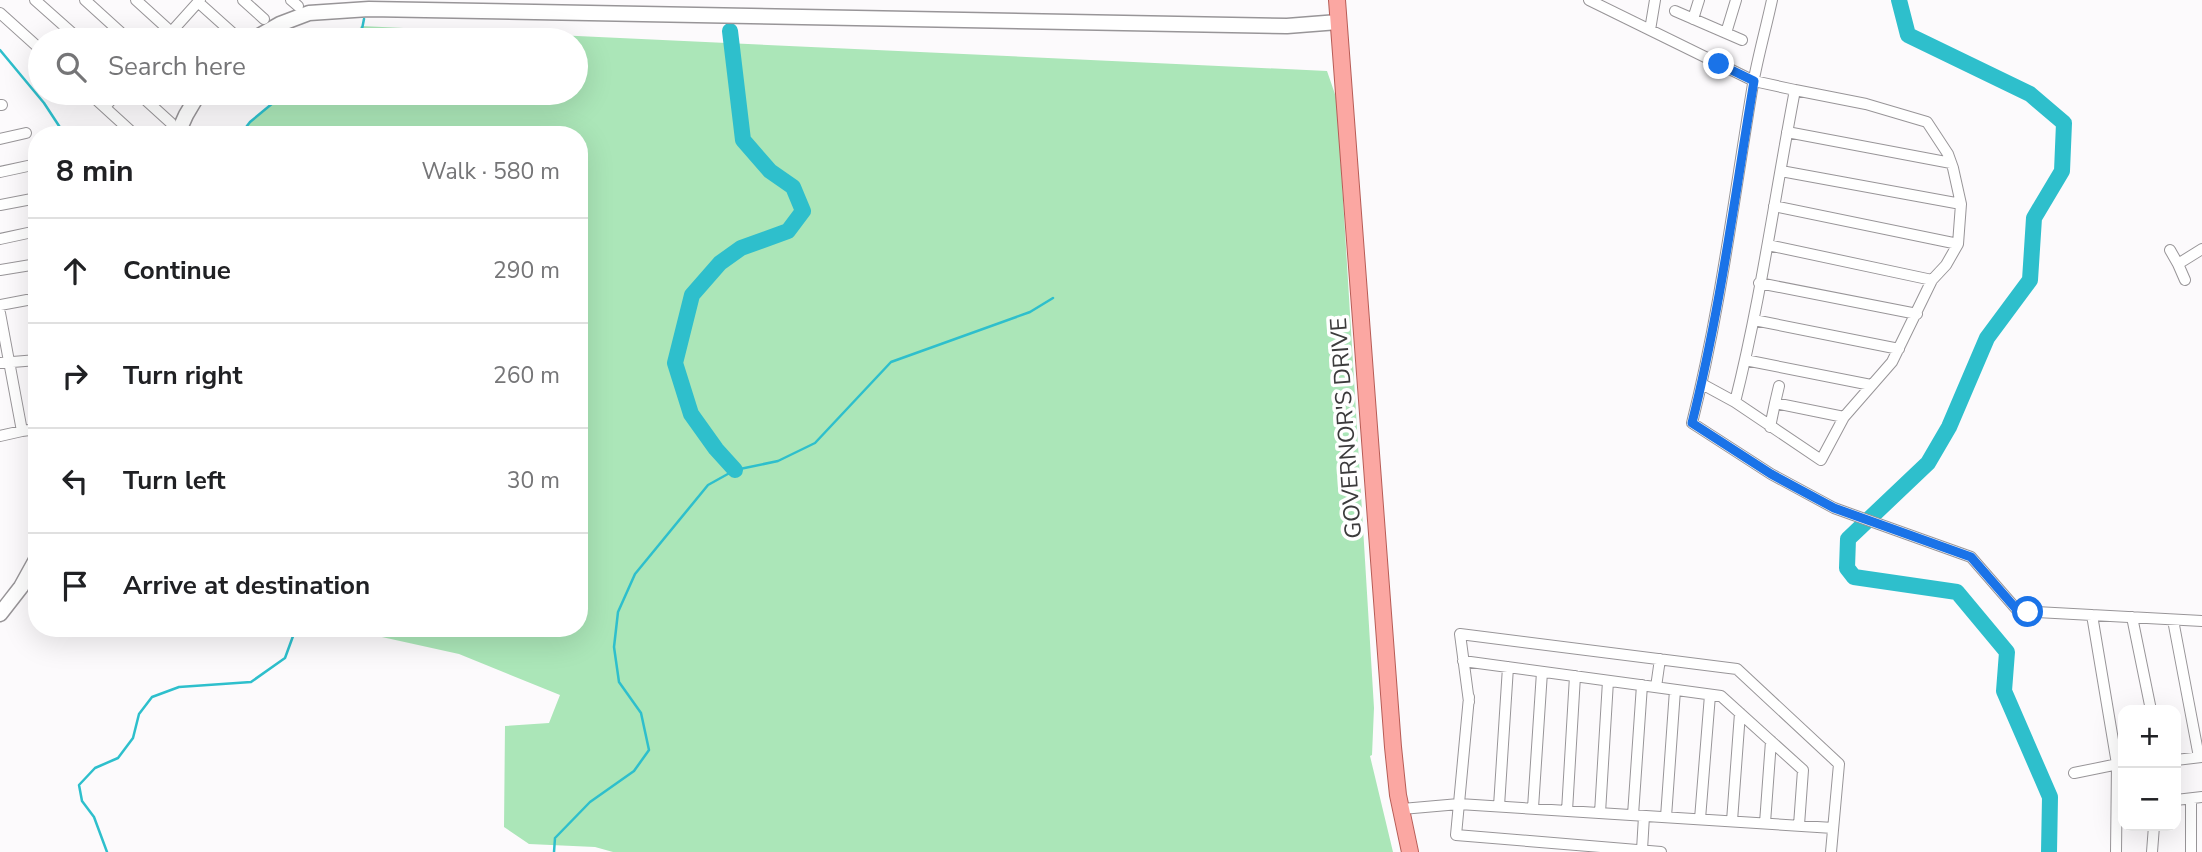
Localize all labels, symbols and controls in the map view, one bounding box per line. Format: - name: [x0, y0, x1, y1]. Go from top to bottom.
- search box: [28, 28, 588, 105]
- icon: search: [52, 48, 90, 86]
- route end: [1703, 48, 1734, 79]
- text: Search here: [108, 49, 246, 84]
- text: 8 min: [56, 151, 134, 192]
- text: Walk · 580 m: [421, 156, 560, 187]
- icon: ahead: [56, 252, 94, 290]
- text: Continue: [123, 253, 231, 288]
- text: 290 m: [493, 255, 560, 286]
- street label: GOVERNOR'S DRIVE: [1323, 316, 1369, 540]
- icon: right: [56, 357, 94, 395]
- text: Turn right: [123, 358, 242, 393]
- text: 260 m: [493, 360, 560, 391]
- icon: left: [56, 462, 94, 500]
- text: Turn left: [123, 463, 226, 498]
- text: 30 m: [507, 465, 560, 496]
- icon: arrive: [56, 567, 94, 605]
- text: Arrive at destination: [123, 568, 370, 603]
- route start: [2012, 596, 2043, 627]
- map controls: [2118, 705, 2181, 831]
- button: +: [2118, 705, 2181, 768]
- button: −: [2118, 768, 2181, 831]

